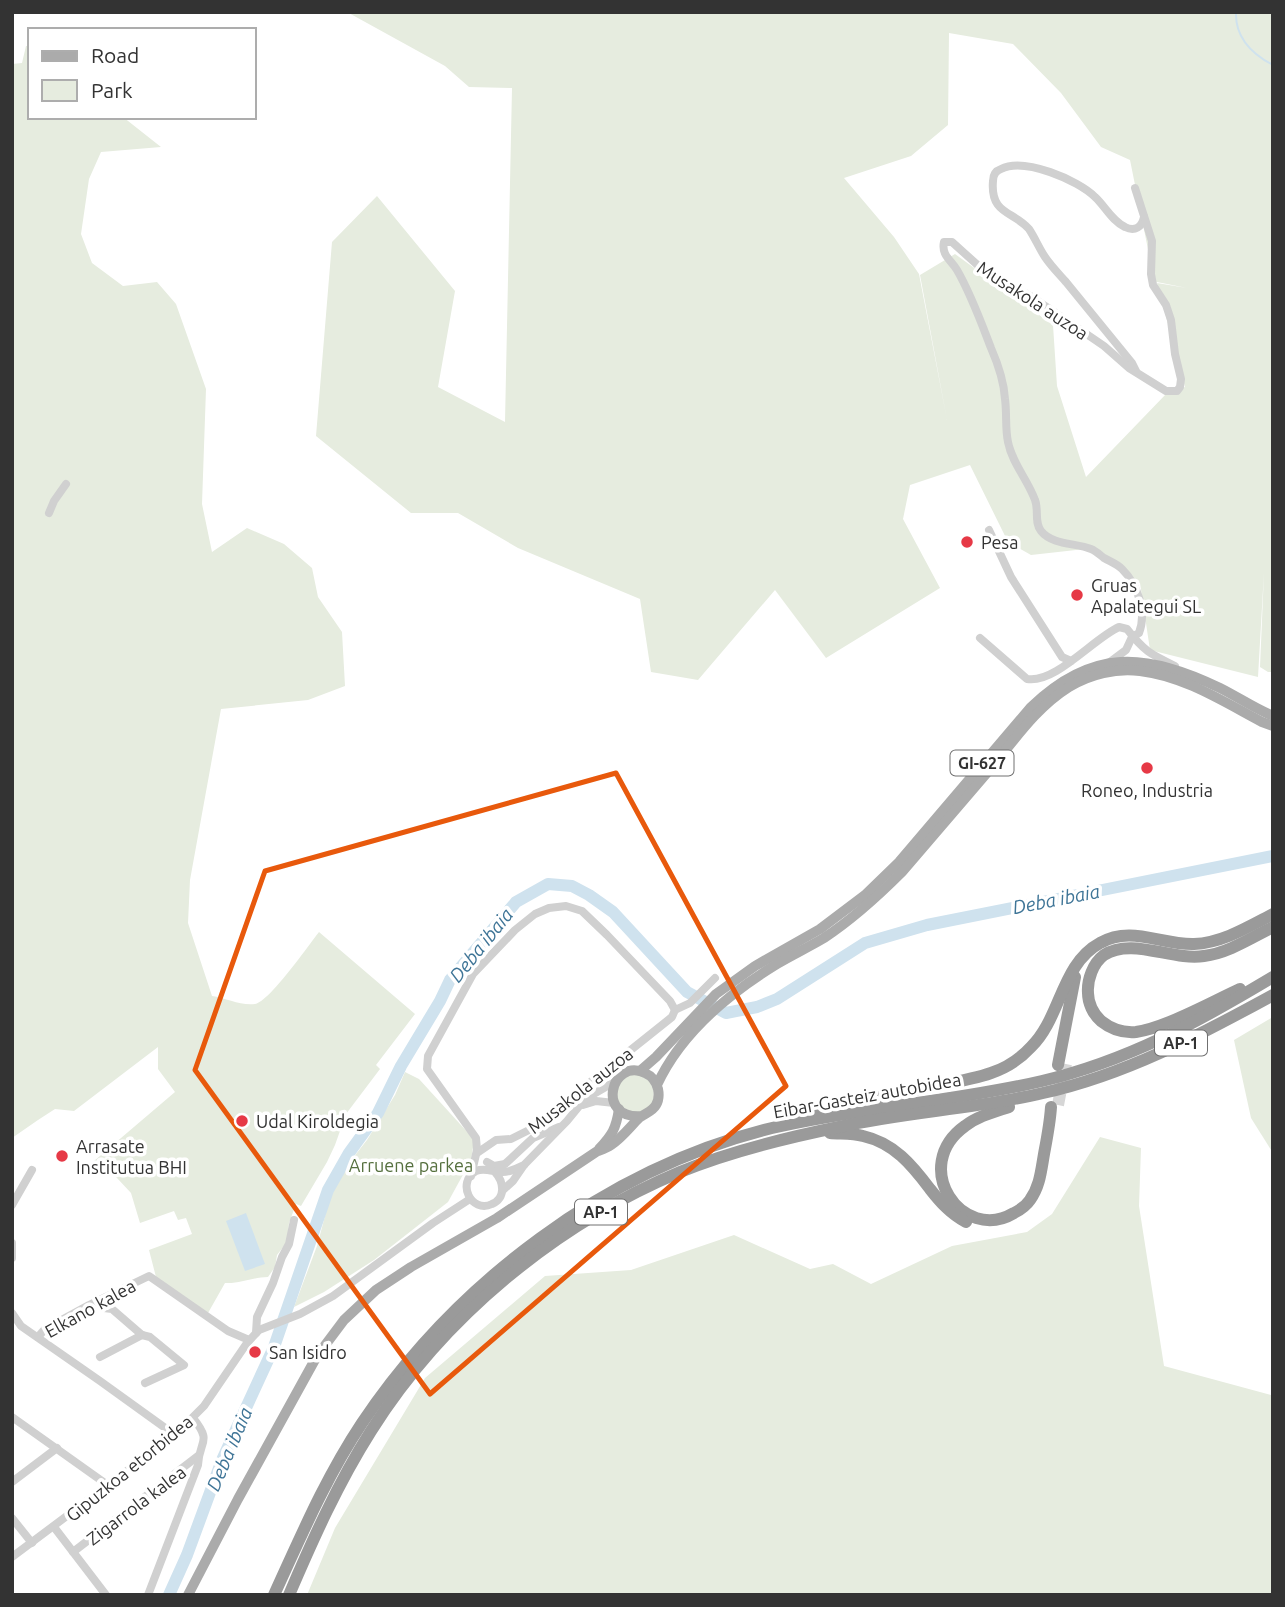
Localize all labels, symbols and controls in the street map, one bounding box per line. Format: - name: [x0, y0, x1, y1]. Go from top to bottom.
- legend: [28, 28, 256, 119]
- text: Road: [91, 43, 139, 67]
- text: Park: [91, 78, 133, 102]
- street label: Musakola auzoa: [974, 257, 1092, 343]
- place label: Pesa: [981, 532, 1018, 552]
- marker: Pesa: [959, 534, 975, 550]
- place label: Gruas Apalategui SL: [1091, 575, 1201, 616]
- marker: Gruas Apalategui SL: [1069, 587, 1085, 603]
- road number: GI-627: [950, 750, 1014, 776]
- marker: Roneo, Industria: [1139, 760, 1155, 776]
- place label: Roneo, Industria: [1081, 780, 1213, 800]
- water label: Deba ibaia: [1011, 880, 1101, 918]
- water label: Deba ibaia: [445, 904, 517, 986]
- road number: AP-1: [1155, 1030, 1207, 1056]
- street label: Musakola auzoa: [523, 1043, 637, 1137]
- street label: Eibar-Gasteiz autobidea: [771, 1069, 963, 1121]
- place label: Udal Kiroldegia: [256, 1111, 379, 1131]
- marker: Udal Kiroldegia: [234, 1113, 250, 1129]
- place label: Arrasate Institutua BHI: [76, 1136, 187, 1177]
- marker: Arrasate Institutua BHI: [54, 1148, 70, 1164]
- park label: Arruene parkea: [349, 1155, 473, 1175]
- road number: AP-1: [575, 1200, 627, 1224]
- street label: Elkano kalea: [41, 1275, 139, 1341]
- place label: San Isidro: [269, 1342, 347, 1362]
- marker: San Isidro: [247, 1344, 263, 1360]
- water label: Deba ibaia: [202, 1404, 256, 1494]
- street label: Gipuzkoa etorbidea: [62, 1411, 196, 1525]
- street label: Zigarrola kalea: [83, 1461, 189, 1549]

